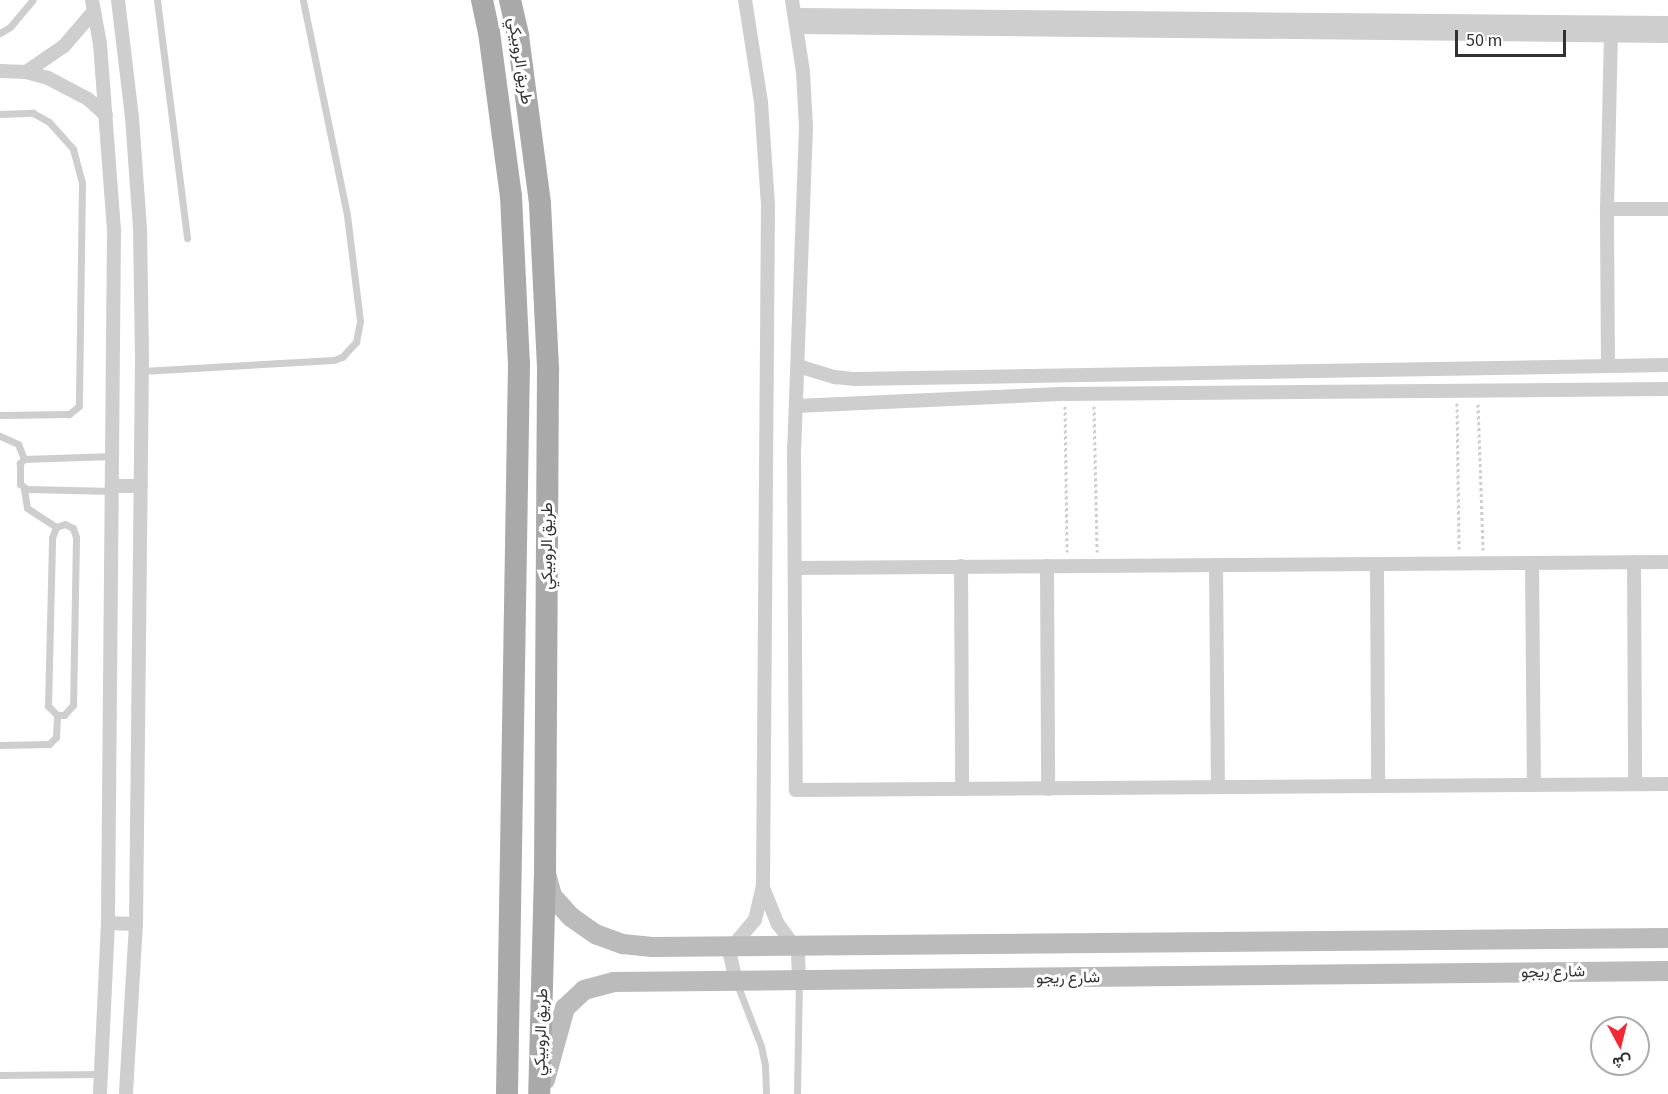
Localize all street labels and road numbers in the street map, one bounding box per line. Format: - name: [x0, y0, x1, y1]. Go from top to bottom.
- street label: طريق الروبيكي: [504, 16, 536, 106]
- street label: طريق الروبيكي: [537, 502, 557, 590]
- street label: شارع ريجو: [1521, 962, 1585, 982]
- street label: شارع ريجو: [1036, 968, 1100, 988]
- street label: طريق الروبيكي: [530, 988, 552, 1076]

